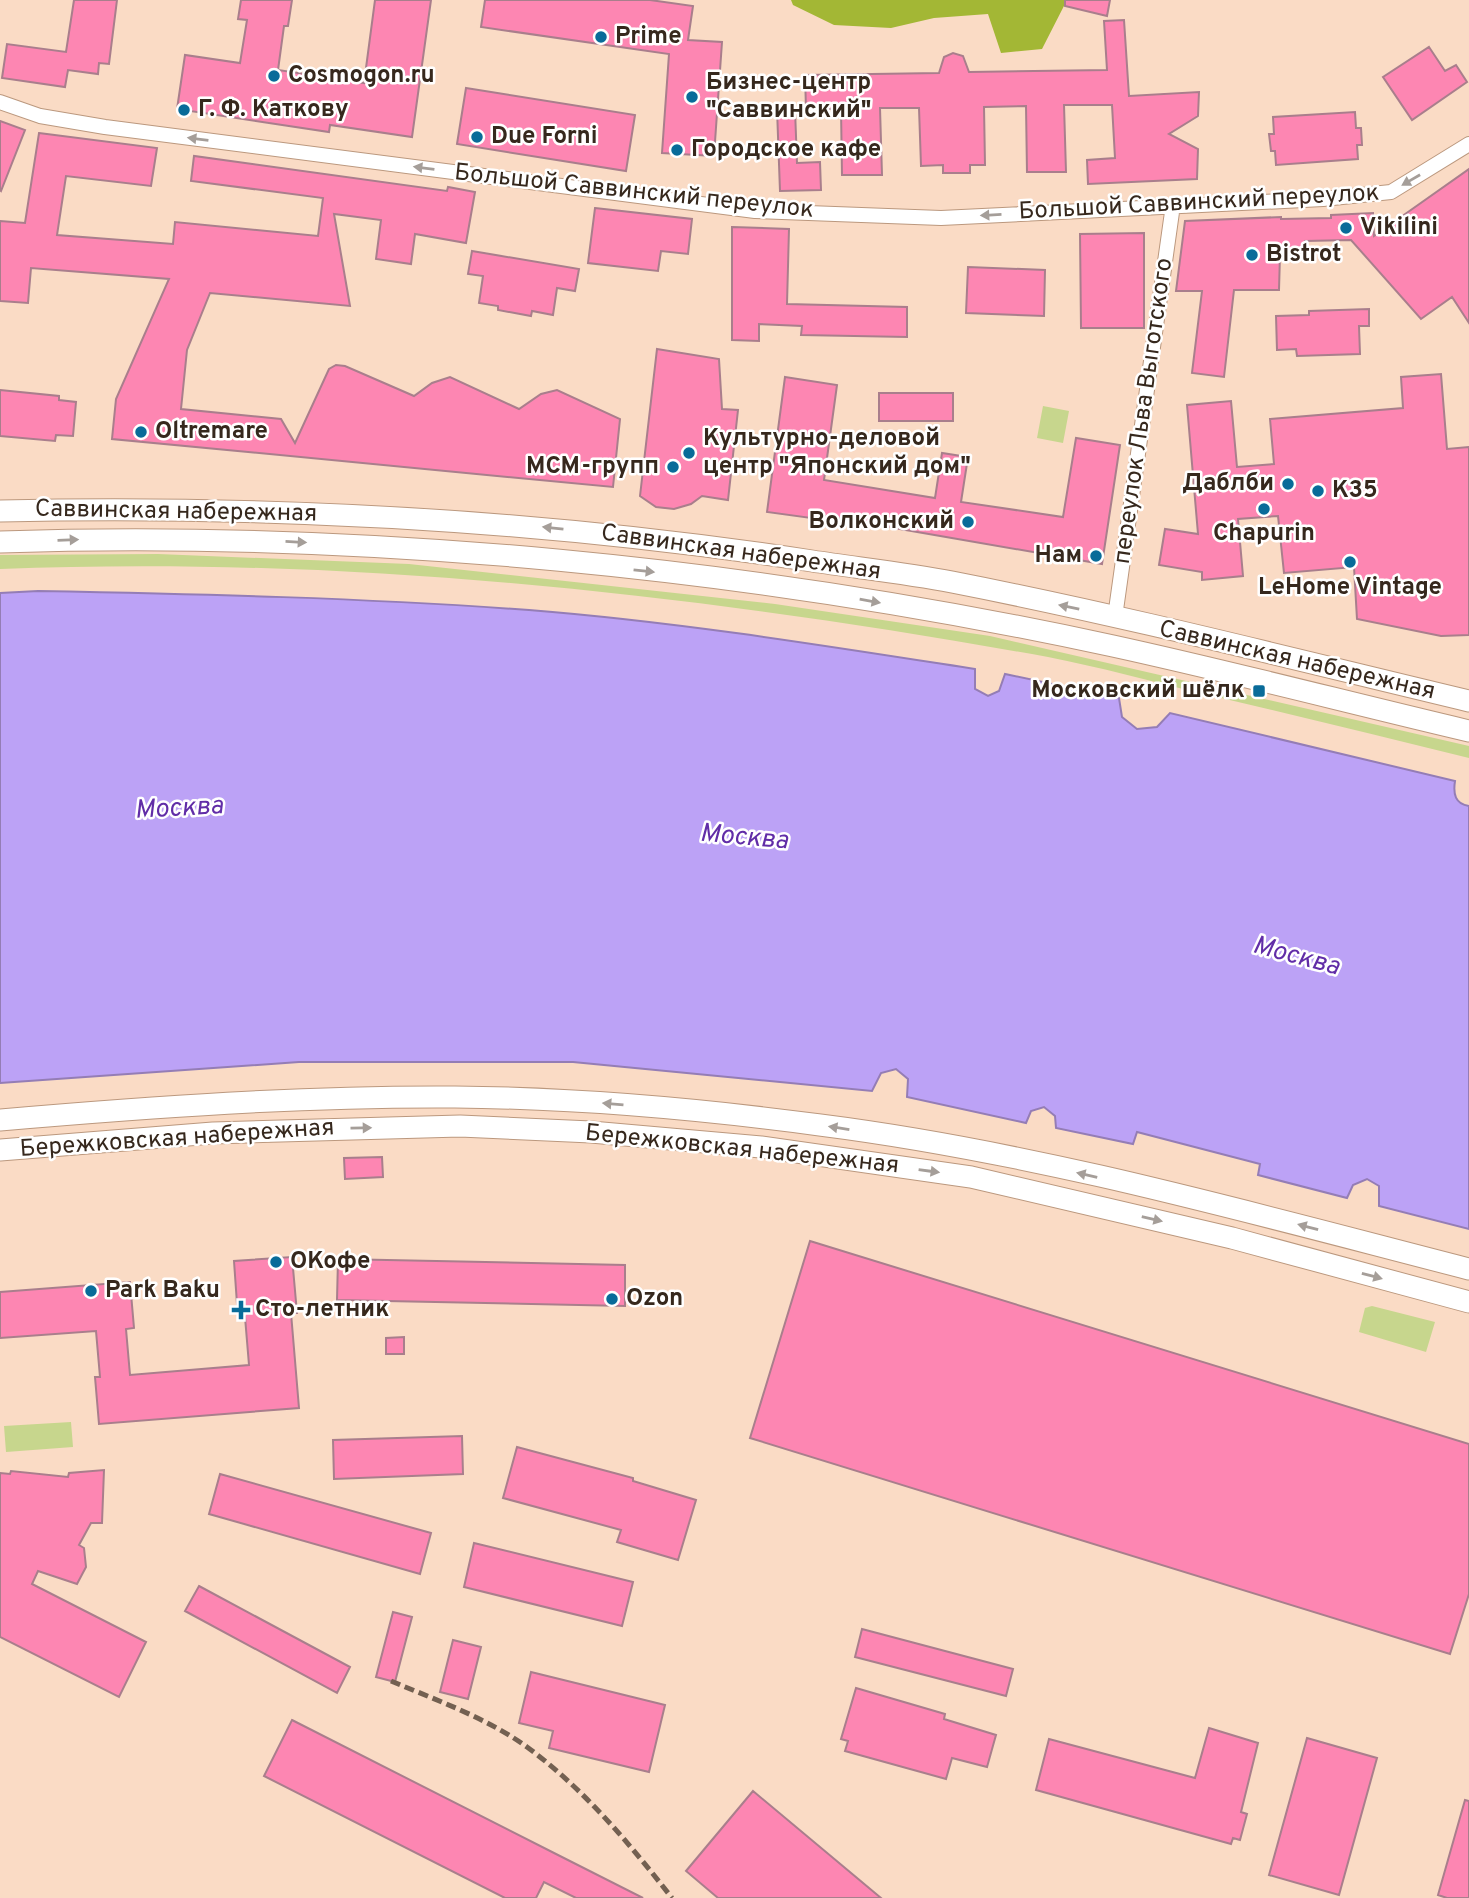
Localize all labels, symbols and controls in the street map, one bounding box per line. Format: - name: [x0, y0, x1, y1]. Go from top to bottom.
- place label: Prime: [615, 22, 682, 52]
- marker: Prime: [593, 29, 609, 45]
- place label: Cosmogon.ru: [288, 61, 435, 91]
- marker: Cosmogon.ru: [266, 68, 282, 84]
- place label: Бизнес-центр "Саввинский": [706, 68, 871, 126]
- marker: Бизнес-центр "Саввинский": [684, 89, 700, 105]
- place label: Г. Ф. Каткову: [198, 95, 349, 125]
- marker: Г. Ф. Каткову: [176, 102, 192, 118]
- place label: Due Forni: [491, 122, 597, 152]
- marker: Due Forni: [469, 129, 485, 145]
- one-way arrow: [187, 134, 209, 145]
- place label: Городское кафе: [691, 135, 881, 165]
- marker: Городское кафе: [669, 142, 685, 158]
- street label: Большой Саввинский переулок: [453, 158, 815, 226]
- one-way arrow: [413, 162, 435, 173]
- one-way arrow: [1401, 174, 1421, 186]
- street label: Большой Саввинский переулок: [1018, 179, 1380, 227]
- one-way arrow: [980, 210, 1002, 221]
- place label: Vikilini: [1360, 213, 1438, 243]
- marker: Vikilini: [1338, 220, 1354, 236]
- place label: Bistrot: [1266, 240, 1341, 270]
- marker: Bistrot: [1244, 247, 1260, 263]
- street label: переулок Льва Выготского: [1108, 256, 1180, 566]
- place label: Oltremare: [155, 417, 268, 447]
- marker: Oltremare: [133, 424, 149, 440]
- place label: Культурно-деловой центр "Японский дом": [703, 424, 971, 482]
- marker: Культурно-деловой центр "Японский дом": [681, 445, 697, 461]
- place label: МСМ-групп: [526, 452, 659, 482]
- marker: МСМ-групп: [665, 459, 681, 475]
- place label: Даблби: [1182, 469, 1274, 499]
- marker: Даблби: [1280, 476, 1296, 492]
- place label: K35: [1332, 476, 1378, 506]
- marker: K35: [1310, 483, 1326, 499]
- street label: Саввинская набережная: [35, 495, 317, 529]
- marker: Chapurin: [1256, 501, 1272, 517]
- place label: Волконский: [809, 507, 954, 537]
- marker: Волконский: [960, 514, 976, 530]
- street label: Саввинская набережная: [599, 518, 883, 588]
- place label: Chapurin: [1213, 519, 1315, 549]
- one-way arrow: [542, 523, 564, 534]
- one-way arrow: [57, 534, 79, 545]
- one-way arrow: [285, 537, 307, 548]
- place label: Нам: [1035, 541, 1082, 571]
- marker: Нам: [1088, 548, 1104, 564]
- marker: LeHome Vintage: [1342, 554, 1358, 570]
- one-way arrow: [634, 566, 656, 577]
- place label: LeHome Vintage: [1258, 573, 1442, 603]
- one-way arrow: [859, 596, 881, 607]
- one-way arrow: [1058, 602, 1080, 613]
- street label: Саввинская набережная: [1156, 615, 1438, 707]
- place label: Московский шёлк: [1031, 676, 1245, 706]
- marker: Московский шёлк: [1251, 683, 1267, 699]
- water label: Москва: [134, 790, 225, 828]
- water label: Москва: [698, 818, 790, 858]
- water label: Москва: [1249, 930, 1344, 985]
- one-way arrow: [602, 1098, 624, 1109]
- street label: Бережковская набережная: [19, 1113, 335, 1165]
- street label: Бережковская набережная: [584, 1119, 900, 1181]
- one-way arrow: [351, 1122, 373, 1134]
- one-way arrow: [828, 1122, 850, 1133]
- one-way arrow: [918, 1166, 940, 1177]
- one-way arrow: [1076, 1169, 1098, 1180]
- one-way arrow: [1141, 1214, 1163, 1225]
- one-way arrow: [1297, 1222, 1318, 1232]
- place label: ОКофе: [290, 1247, 370, 1277]
- marker: ОКофе: [268, 1254, 284, 1270]
- one-way arrow: [1361, 1271, 1383, 1282]
- place label: Park Baku: [105, 1276, 220, 1306]
- marker: Park Baku: [83, 1283, 99, 1299]
- place label: Ozon: [626, 1284, 683, 1314]
- marker: Ozon: [604, 1291, 620, 1307]
- place label: Сто-летник: [255, 1295, 389, 1325]
- marker: Сто-летник: [233, 1302, 249, 1318]

